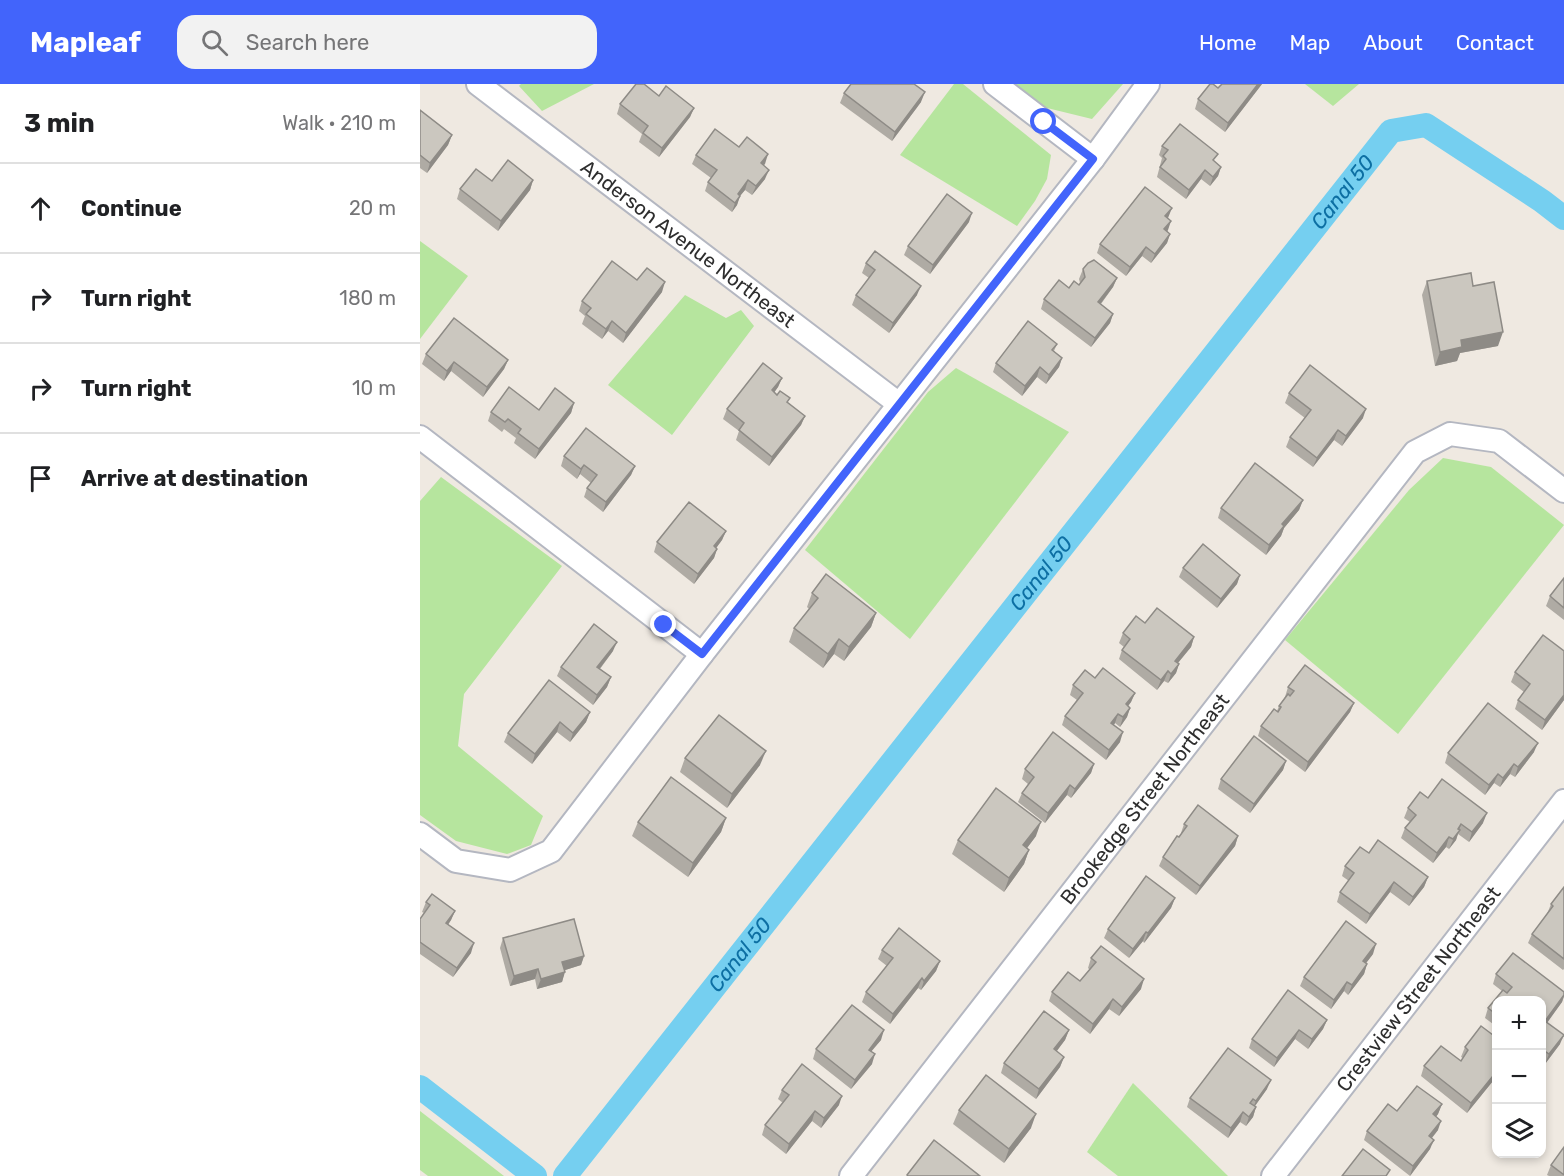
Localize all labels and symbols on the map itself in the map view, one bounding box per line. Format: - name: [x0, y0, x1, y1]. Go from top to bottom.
- route start: [1030, 108, 1056, 134]
- water label: Canal 50: [1305, 150, 1379, 234]
- street label: Anderson Avenue Northeast: [576, 155, 800, 333]
- water label: Canal 50: [1004, 531, 1078, 615]
- route end: [650, 611, 676, 637]
- street label: Brookedge Street Northeast: [1055, 689, 1234, 909]
- street label: Crestview Street Northeast: [1331, 881, 1506, 1096]
- water label: Canal 50: [703, 912, 776, 997]

